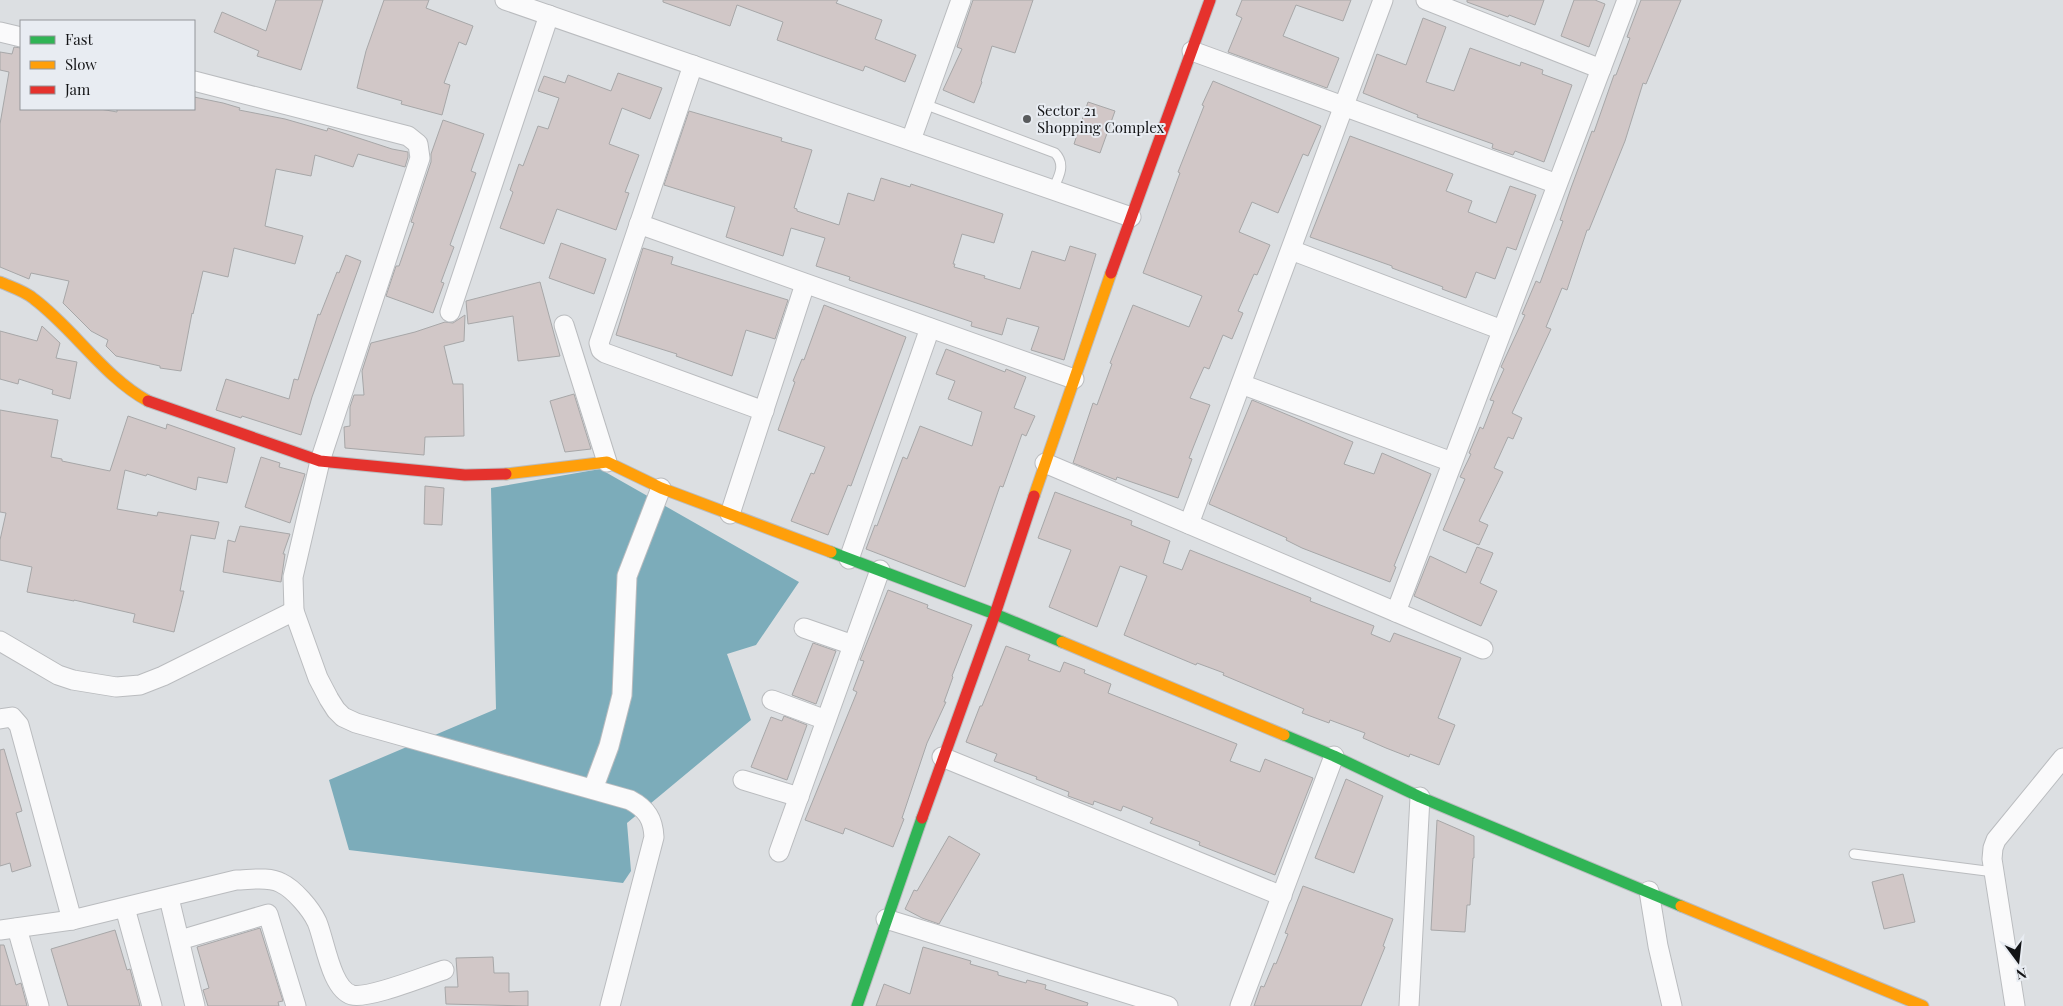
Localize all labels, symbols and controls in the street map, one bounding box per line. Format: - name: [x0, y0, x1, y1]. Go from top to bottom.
- legend: [20, 20, 195, 110]
- text: Fast: [65, 29, 94, 49]
- text: Slow: [65, 54, 97, 74]
- text: Jam: [64, 79, 91, 99]
- place label: Sector 21 Shopping Complex: [1037, 100, 1165, 137]
- marker: Sector 21 Shopping Complex: [1021, 113, 1033, 125]
- north arrow: [1993, 936, 2043, 986]
- text: N: [2014, 964, 2029, 985]

